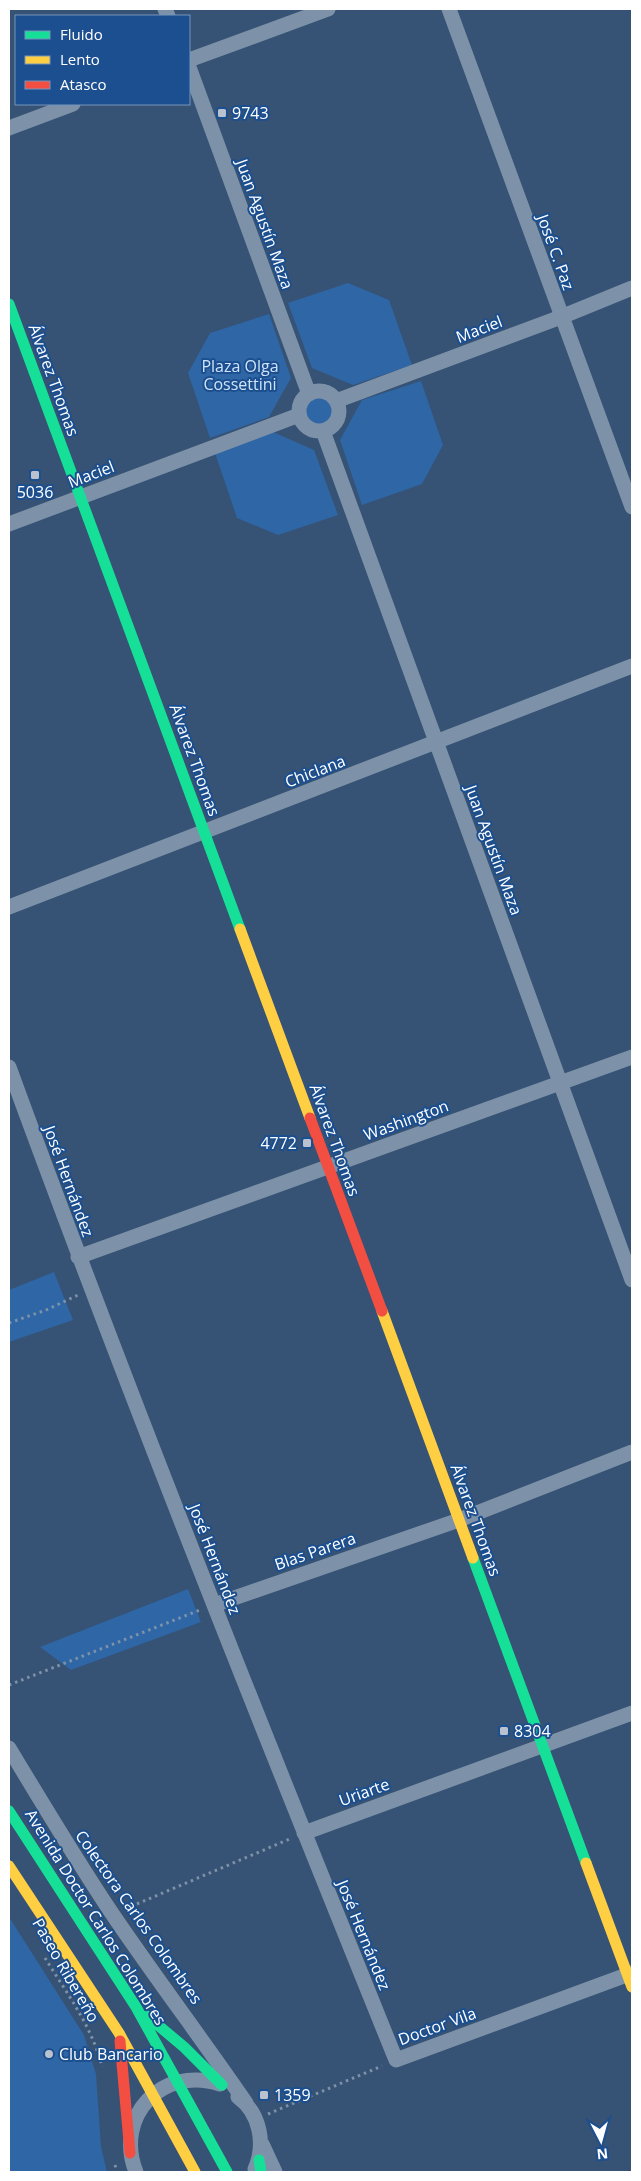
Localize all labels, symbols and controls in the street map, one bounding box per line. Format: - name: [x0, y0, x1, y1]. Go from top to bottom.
- legend: [15, 15, 190, 105]
- text: Fluido: [60, 24, 103, 44]
- text: Lento: [60, 49, 100, 69]
- text: Atasco: [60, 74, 107, 94]
- place label: 9743: [232, 102, 269, 124]
- marker: 9743: [216, 107, 228, 119]
- street label: Juan Agustín Maza: [231, 154, 299, 292]
- street label: José C. Paz: [531, 209, 580, 293]
- street label: Maciel: [453, 310, 505, 348]
- street label: Álvarez Thomas: [24, 321, 84, 439]
- park label: Plaza Olga Cossettini: [201, 355, 279, 395]
- street label: Maciel: [65, 455, 117, 493]
- marker: 5036: [29, 469, 41, 481]
- place label: 5036: [17, 481, 53, 503]
- street label: Álvarez Thomas: [165, 701, 225, 819]
- street label: Chiclana: [282, 749, 348, 793]
- street label: Juan Agustín Maza: [460, 780, 528, 918]
- street label: Álvarez Thomas: [305, 1081, 365, 1199]
- street label: Washington: [361, 1094, 451, 1146]
- street label: José Hernández: [38, 1120, 99, 1240]
- place label: 4772: [260, 1132, 297, 1154]
- marker: 4772: [301, 1137, 313, 1149]
- street label: Álvarez Thomas: [446, 1461, 506, 1579]
- street label: José Hernández: [183, 1499, 246, 1617]
- street label: Blas Parera: [271, 1527, 359, 1575]
- place label: 8304: [514, 1720, 551, 1742]
- marker: 8304: [498, 1725, 510, 1737]
- street label: Uriarte: [336, 1773, 392, 1811]
- street label: Avenida Doctor Carlos Colombres: [20, 1805, 172, 2029]
- street label: Colectora Carlos Colombres: [71, 1826, 207, 2008]
- street label: José Hernández: [331, 1875, 396, 1993]
- street label: Paseo Ribereño: [27, 1914, 105, 2026]
- street label: Doctor Vila: [395, 2002, 479, 2050]
- place label: Club Bancario: [59, 2043, 163, 2065]
- marker: Club Bancario: [43, 2048, 55, 2060]
- place label: 1359: [274, 2084, 311, 2106]
- marker: 1359: [258, 2089, 270, 2101]
- north arrow: [576, 2116, 626, 2166]
- text: N: [596, 2144, 609, 2164]

